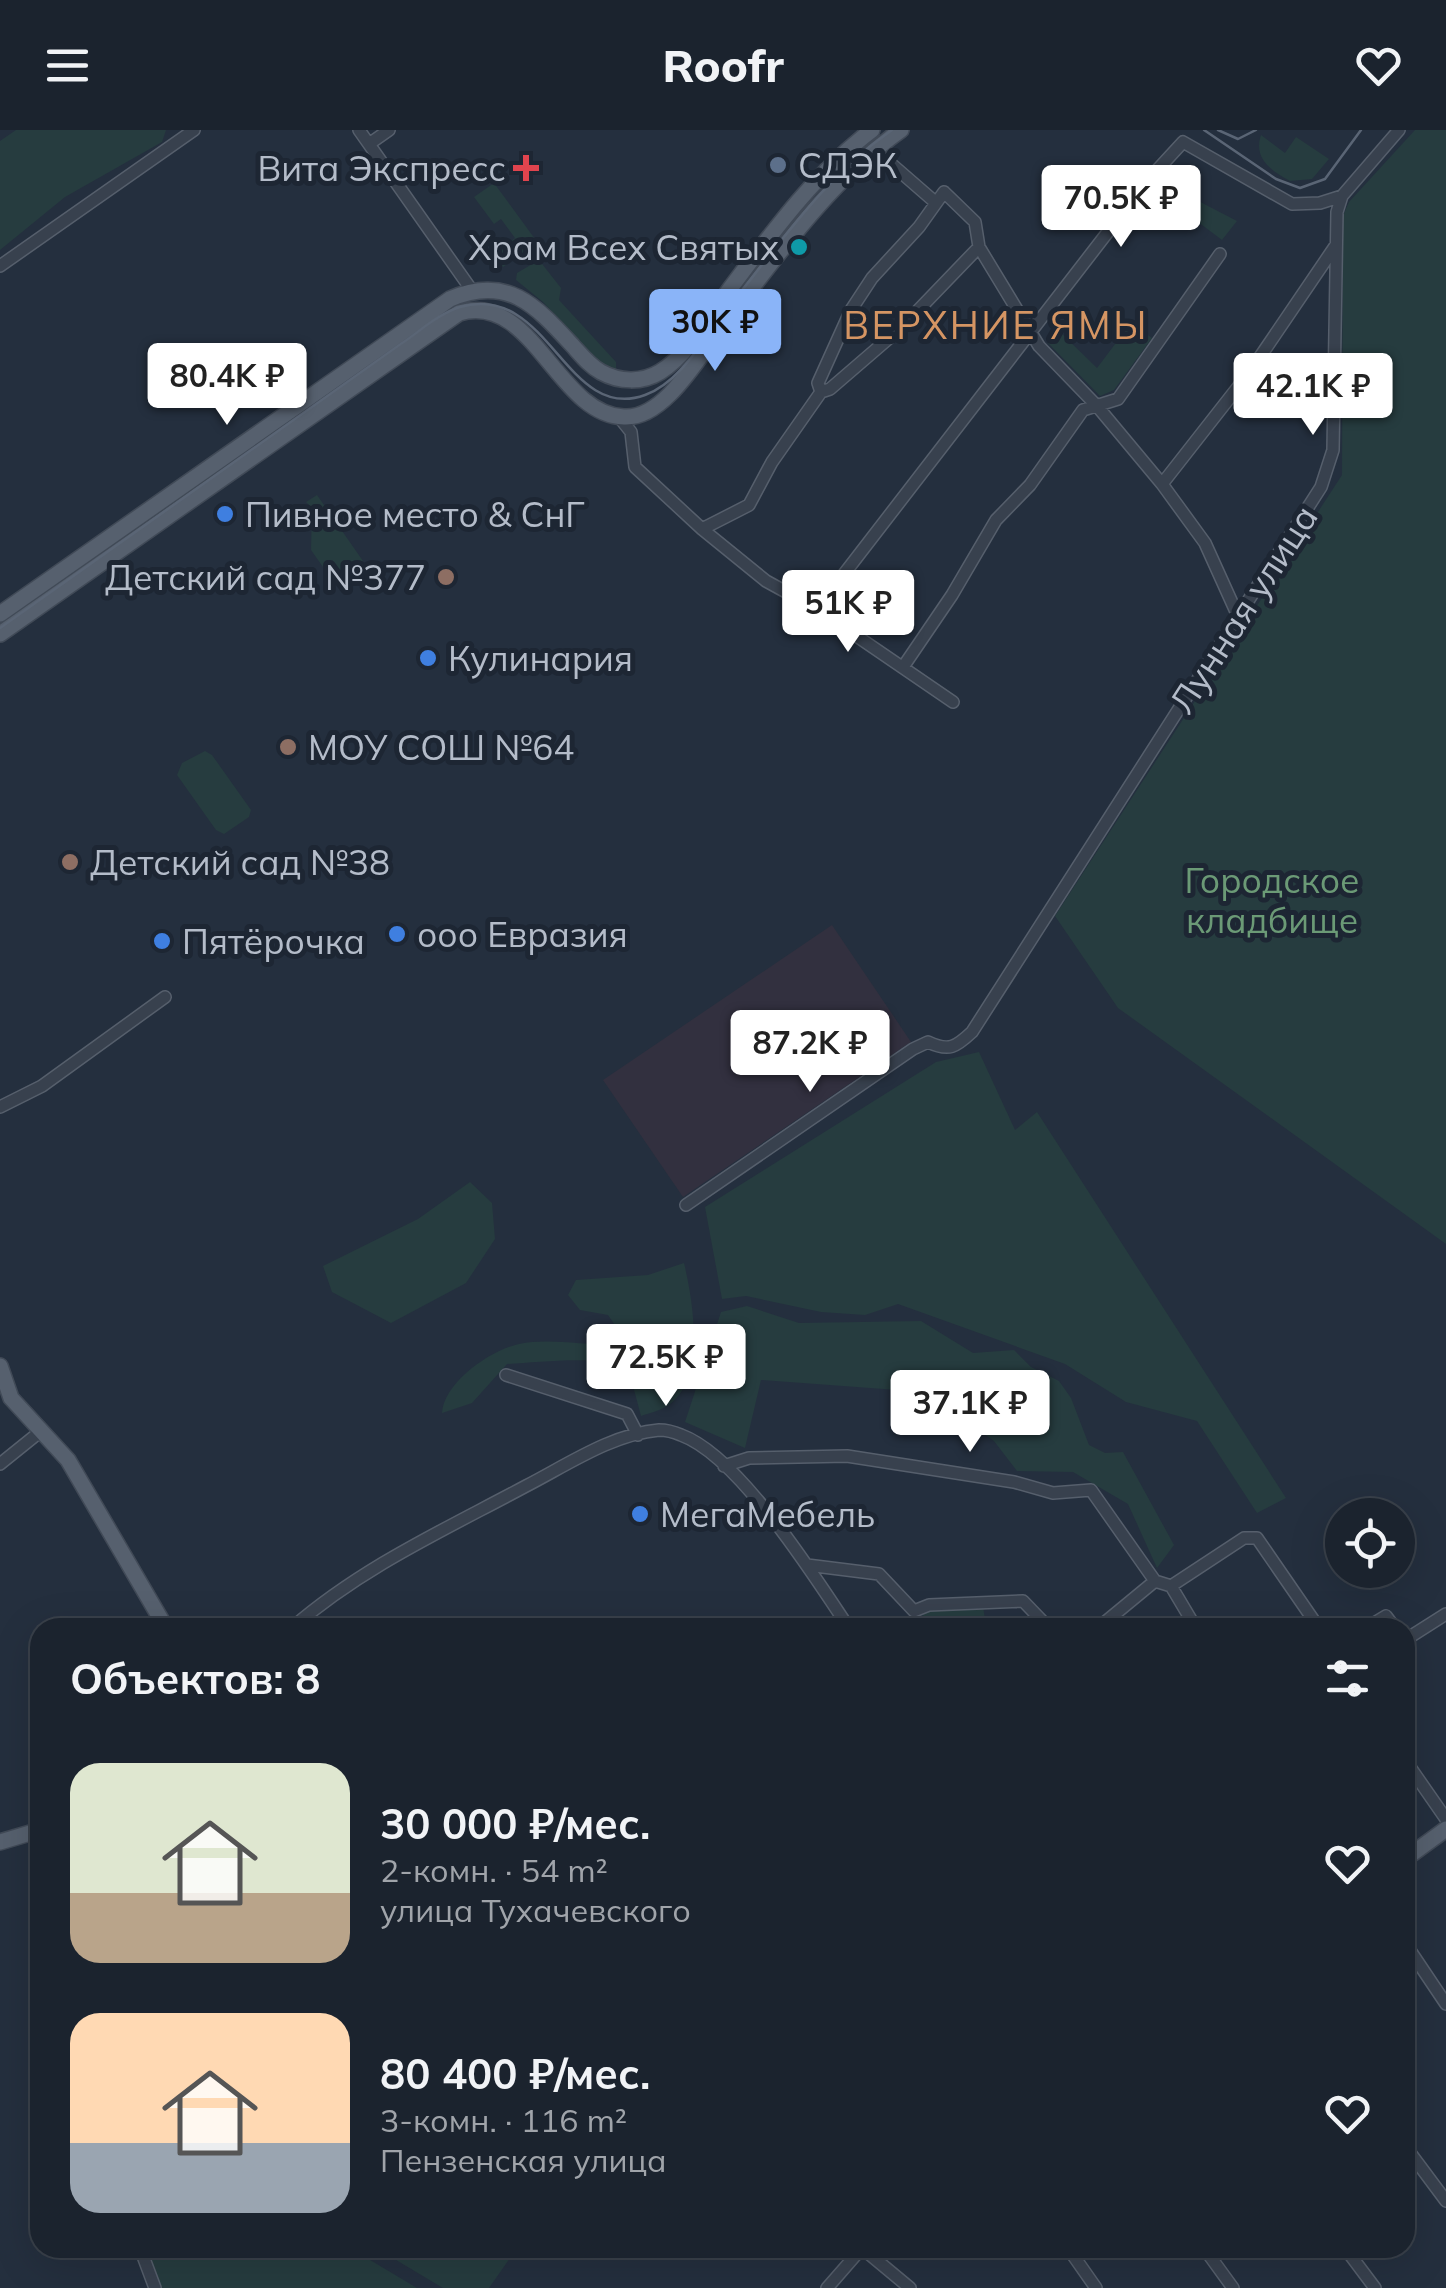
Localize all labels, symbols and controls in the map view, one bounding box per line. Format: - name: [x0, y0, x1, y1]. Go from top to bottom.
- text: Roofr: [662, 37, 784, 93]
- icon: menu: [40, 38, 95, 93]
- icon: heart: [1351, 38, 1406, 93]
- place label: СДЭК: [798, 143, 897, 187]
- place label: Вита Экспресс: [257, 146, 506, 190]
- marker: СДЭК: [767, 154, 789, 176]
- marker: Вита Экспресс: [515, 157, 537, 179]
- pin: 70.5K ₽: [1029, 165, 1213, 250]
- text: 70.5K ₽: [1064, 177, 1178, 217]
- place label: Храм Всех Святых: [468, 225, 779, 269]
- marker: Храм Всех Святых: [788, 236, 810, 258]
- pin: 30K ₽: [645, 289, 785, 374]
- text: 30K ₽: [671, 301, 759, 341]
- district label: ВЕРХНИЕ ЯМЫ: [843, 301, 1149, 349]
- pin: 80.4K ₽: [135, 343, 319, 428]
- pin: 42.1K ₽: [1221, 353, 1405, 438]
- text: 80.4K ₽: [170, 355, 284, 395]
- text: 42.1K ₽: [1256, 365, 1370, 405]
- place label: Пивное место & СнГ: [245, 492, 585, 536]
- street label: Лунная улица: [1159, 497, 1327, 721]
- marker: Пивное место & СнГ: [214, 503, 236, 525]
- place label: Детский сад №377: [105, 555, 426, 599]
- marker: Детский сад №377: [435, 566, 457, 588]
- pin: 51K ₽: [778, 570, 918, 655]
- text: 51K ₽: [804, 582, 892, 622]
- place label: Кулинария: [448, 636, 633, 680]
- marker: Кулинария: [417, 647, 439, 669]
- place label: МОУ СОШ №64: [308, 725, 574, 769]
- marker: МОУ СОШ №64: [277, 736, 299, 758]
- place label: Детский сад №38: [90, 840, 390, 884]
- marker: Детский сад №38: [59, 851, 81, 873]
- park label: Городское кладбище: [1185, 858, 1359, 942]
- place label: ооо Евразия: [417, 912, 628, 956]
- place label: Пятёрочка: [182, 919, 365, 963]
- marker: ооо Евразия: [386, 923, 408, 945]
- marker: Пятёрочка: [151, 930, 173, 952]
- pin: 87.2K ₽: [718, 1010, 902, 1095]
- text: 87.2K ₽: [753, 1022, 867, 1062]
- pin: 72.5K ₽: [574, 1324, 758, 1409]
- text: 72.5K ₽: [609, 1336, 723, 1376]
- pin: 37.1K ₽: [878, 1370, 1062, 1455]
- text: 37.1K ₽: [913, 1382, 1027, 1422]
- place label: МегаМебель: [660, 1492, 875, 1536]
- map controls: [1325, 1498, 1415, 1588]
- button: locate: [1325, 1498, 1415, 1588]
- marker: МегаМебель: [629, 1503, 651, 1525]
- icon: filters: [1320, 1651, 1375, 1706]
- text: Объектов: 8: [70, 1652, 320, 1705]
- text: 30 000 ₽/мес.: [380, 1797, 650, 1850]
- icon: home: [150, 1803, 270, 1923]
- icon: heart: [1320, 1836, 1375, 1891]
- text: 2-комн. · 54 m²: [380, 1850, 608, 1890]
- text: улица Тухачевского: [380, 1890, 691, 1930]
- text: 80 400 ₽/мес.: [380, 2047, 650, 2100]
- icon: home: [150, 2053, 270, 2173]
- icon: heart: [1320, 2086, 1375, 2141]
- text: 3-комн. · 116 m²: [380, 2100, 627, 2140]
- text: Пензенская улица: [380, 2140, 667, 2180]

